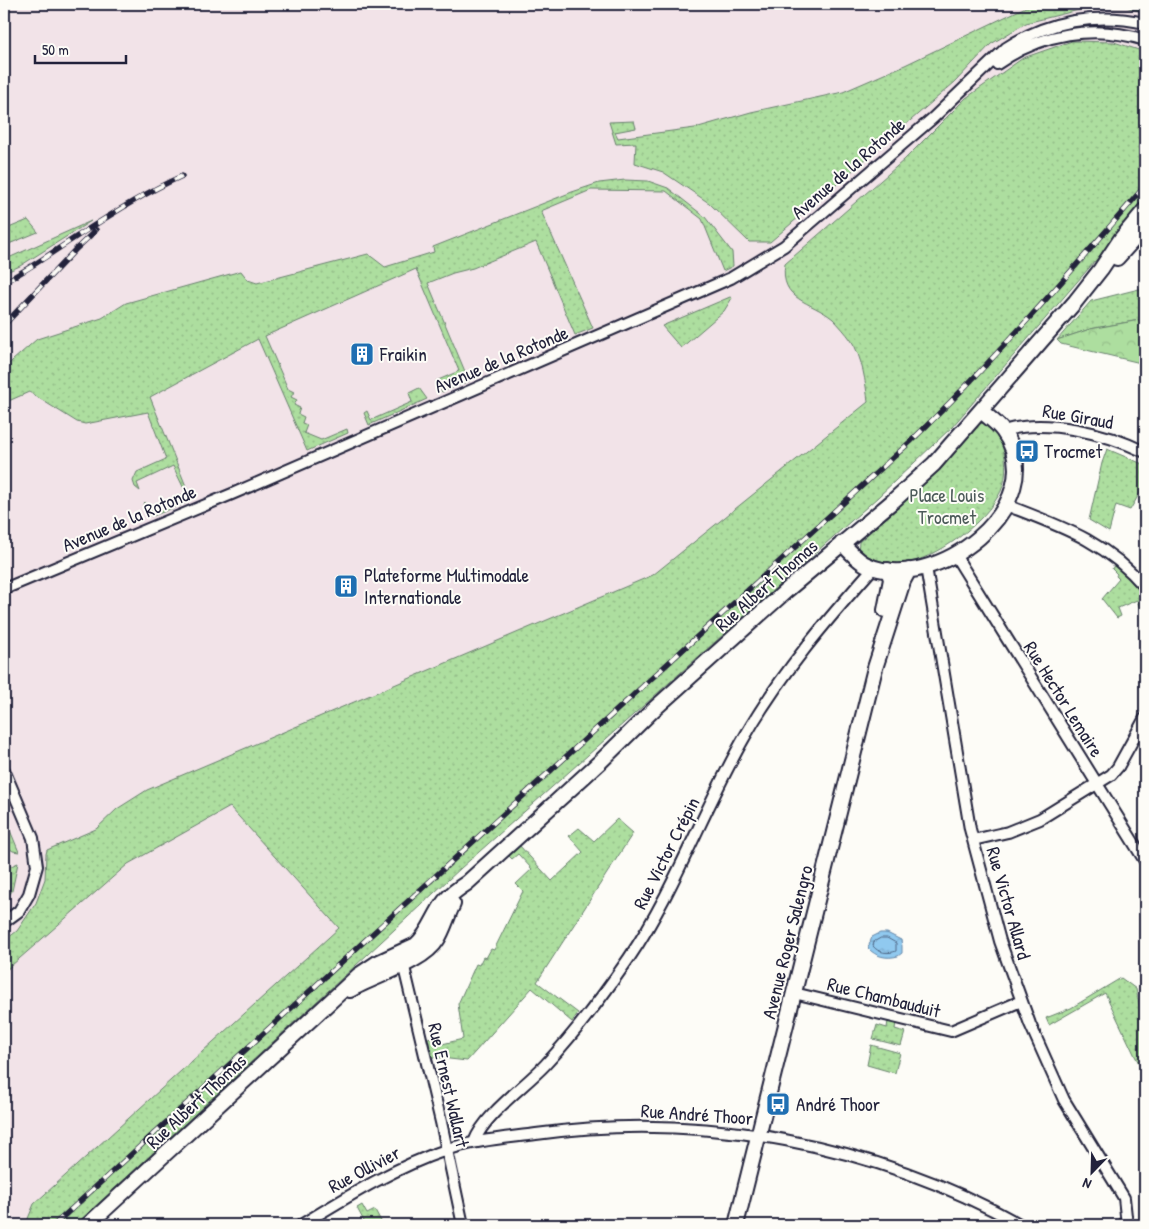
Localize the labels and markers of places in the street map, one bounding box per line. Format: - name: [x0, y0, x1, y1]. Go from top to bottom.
- building icon: Fraikin: [349, 341, 375, 367]
- place label: Fraikin: [379, 341, 427, 367]
- bus stop icon: Trocmet: [1014, 438, 1040, 464]
- place label: Trocmet: [1044, 438, 1103, 464]
- place label: Plateforme Multimodale Internationale: [364, 562, 530, 610]
- building icon: Plateforme Multimodale Internationale: [333, 573, 359, 599]
- bus stop icon: André Thoor: [765, 1091, 791, 1117]
- place label: André Thoor: [796, 1091, 881, 1117]

